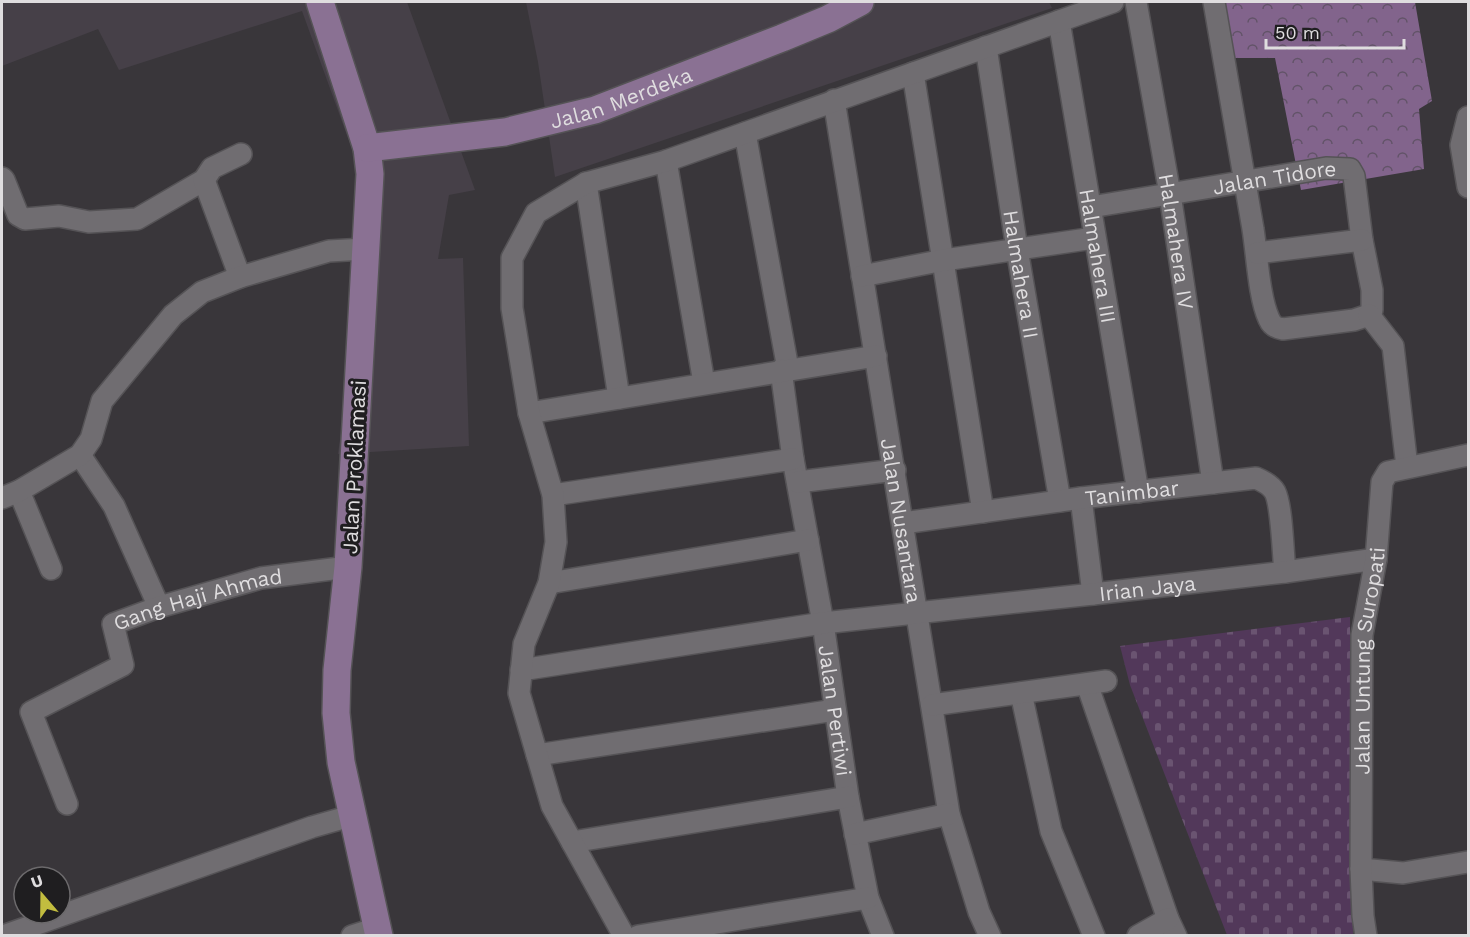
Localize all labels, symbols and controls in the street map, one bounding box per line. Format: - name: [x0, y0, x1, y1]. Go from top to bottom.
- scale bar: [1266, 12, 1404, 50]
- text: 50 m: [1275, 22, 1320, 43]
- street label: Jalan Merdeka: [547, 61, 696, 133]
- street label: Jalan Tidore: [1211, 155, 1337, 199]
- street label: Halmahera IV: [1154, 171, 1200, 312]
- street label: Halmahera III: [1075, 187, 1122, 325]
- street label: Halmahera II: [999, 208, 1045, 340]
- street label: Jalan Proklamasi: [337, 379, 371, 555]
- street label: Jalan Nusantara: [876, 436, 927, 605]
- street label: Tanimbar: [1083, 474, 1181, 510]
- street label: Jalan Untung Suropati: [1349, 546, 1389, 775]
- street label: Gang Haji Ahmad: [110, 563, 284, 635]
- street label: Irian Jaya: [1098, 570, 1197, 606]
- street label: Jalan Pertiwi: [814, 643, 857, 778]
- north arrow: [12, 865, 72, 925]
- text: U: [28, 871, 46, 892]

